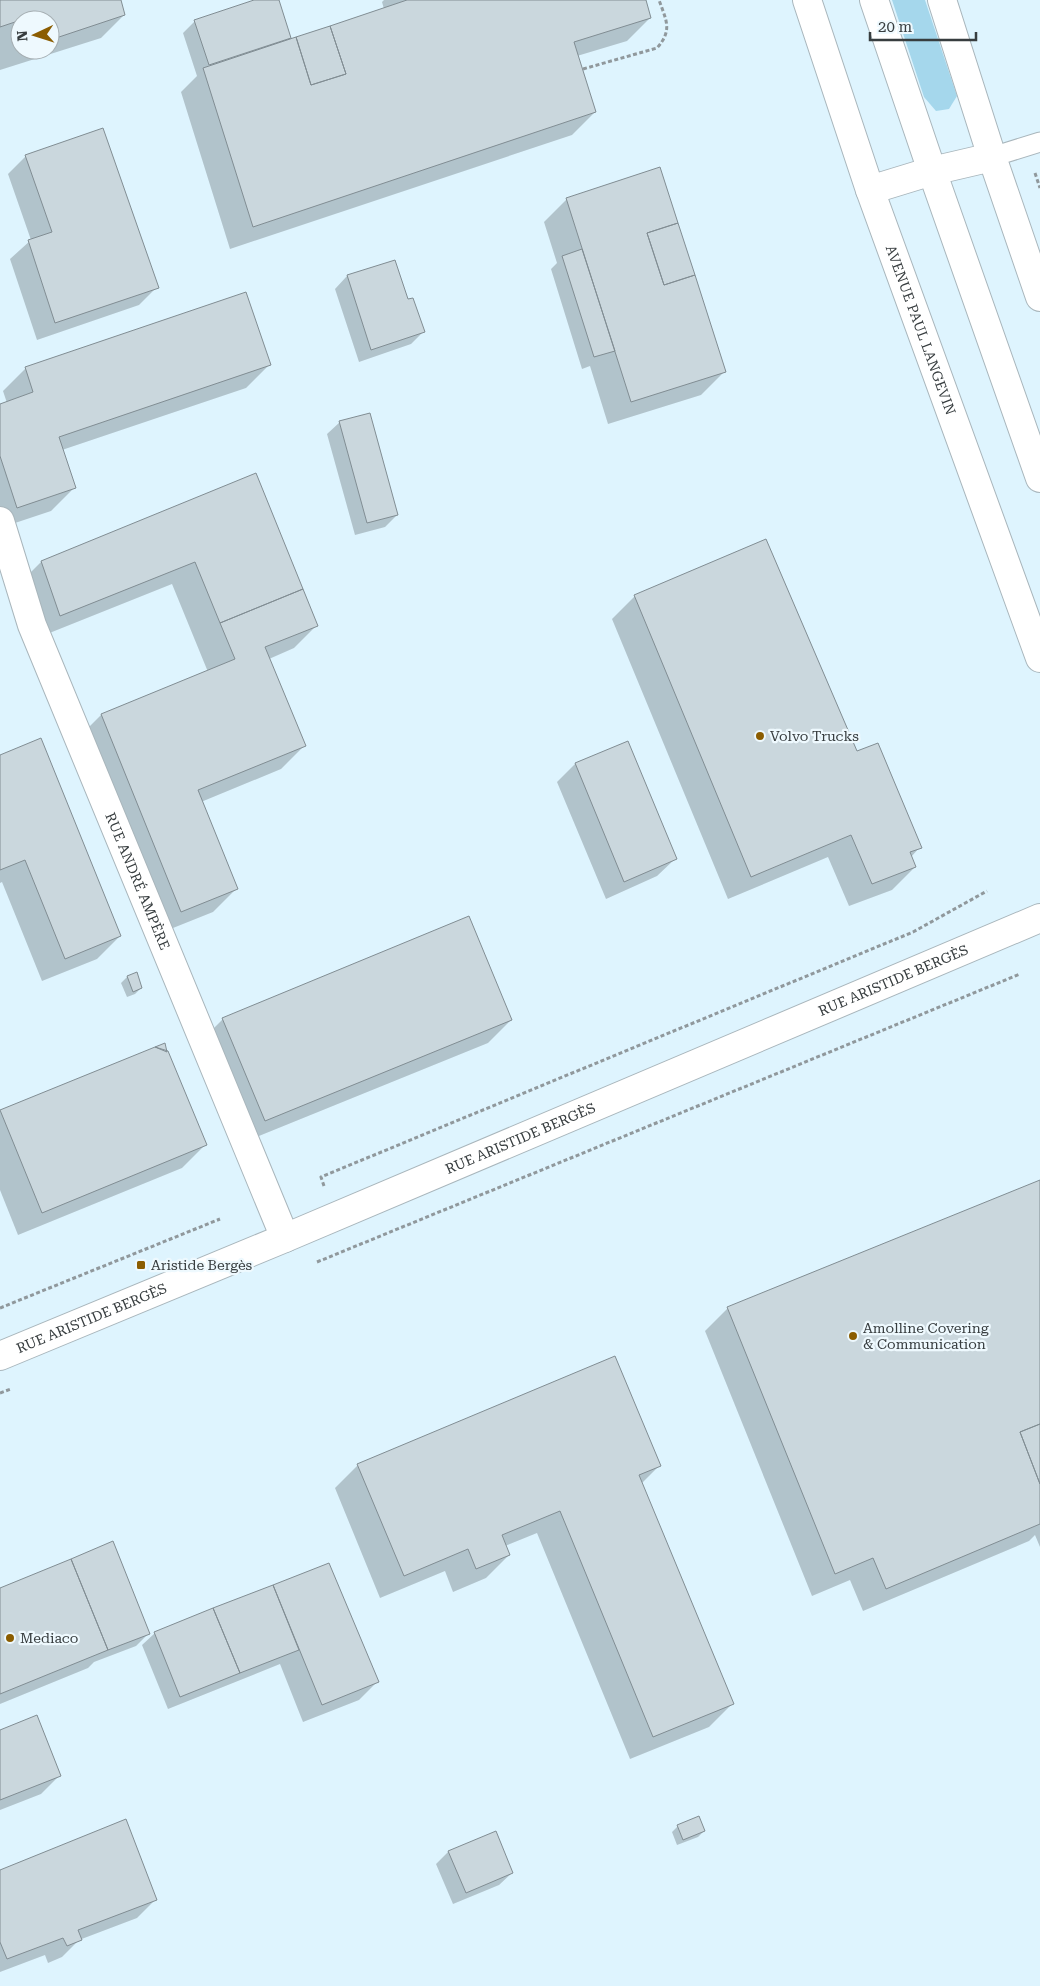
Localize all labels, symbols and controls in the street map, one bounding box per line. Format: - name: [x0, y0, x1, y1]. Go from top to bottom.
- north arrow: [10, 10, 60, 60]
- scale bar: [870, 10, 976, 42]
- text: 20 m: [878, 18, 913, 36]
- text: N: [14, 30, 30, 42]
- street label: AVENUE PAUL LANGEVIN: [883, 243, 959, 417]
- place label: Volvo Trucks: [770, 728, 859, 744]
- marker: Volvo Trucks: [754, 730, 766, 742]
- street label: RUE ANDRÉ AMPÈRE: [102, 810, 173, 952]
- street label: RUE ARISTIDE BERGÈS: [816, 941, 971, 1019]
- street label: RUE ARISTIDE BERGÈS: [443, 1099, 598, 1177]
- place label: Aristide Bergès: [151, 1257, 253, 1273]
- marker: Aristide Bergès: [135, 1259, 147, 1271]
- street label: RUE ARISTIDE BERGÈS: [14, 1280, 169, 1356]
- place label: Amolline Covering & Communication: [863, 1320, 989, 1352]
- marker: Amolline Covering & Communication: [847, 1330, 859, 1342]
- place label: Mediaco: [20, 1630, 78, 1646]
- marker: Mediaco: [4, 1632, 16, 1644]

